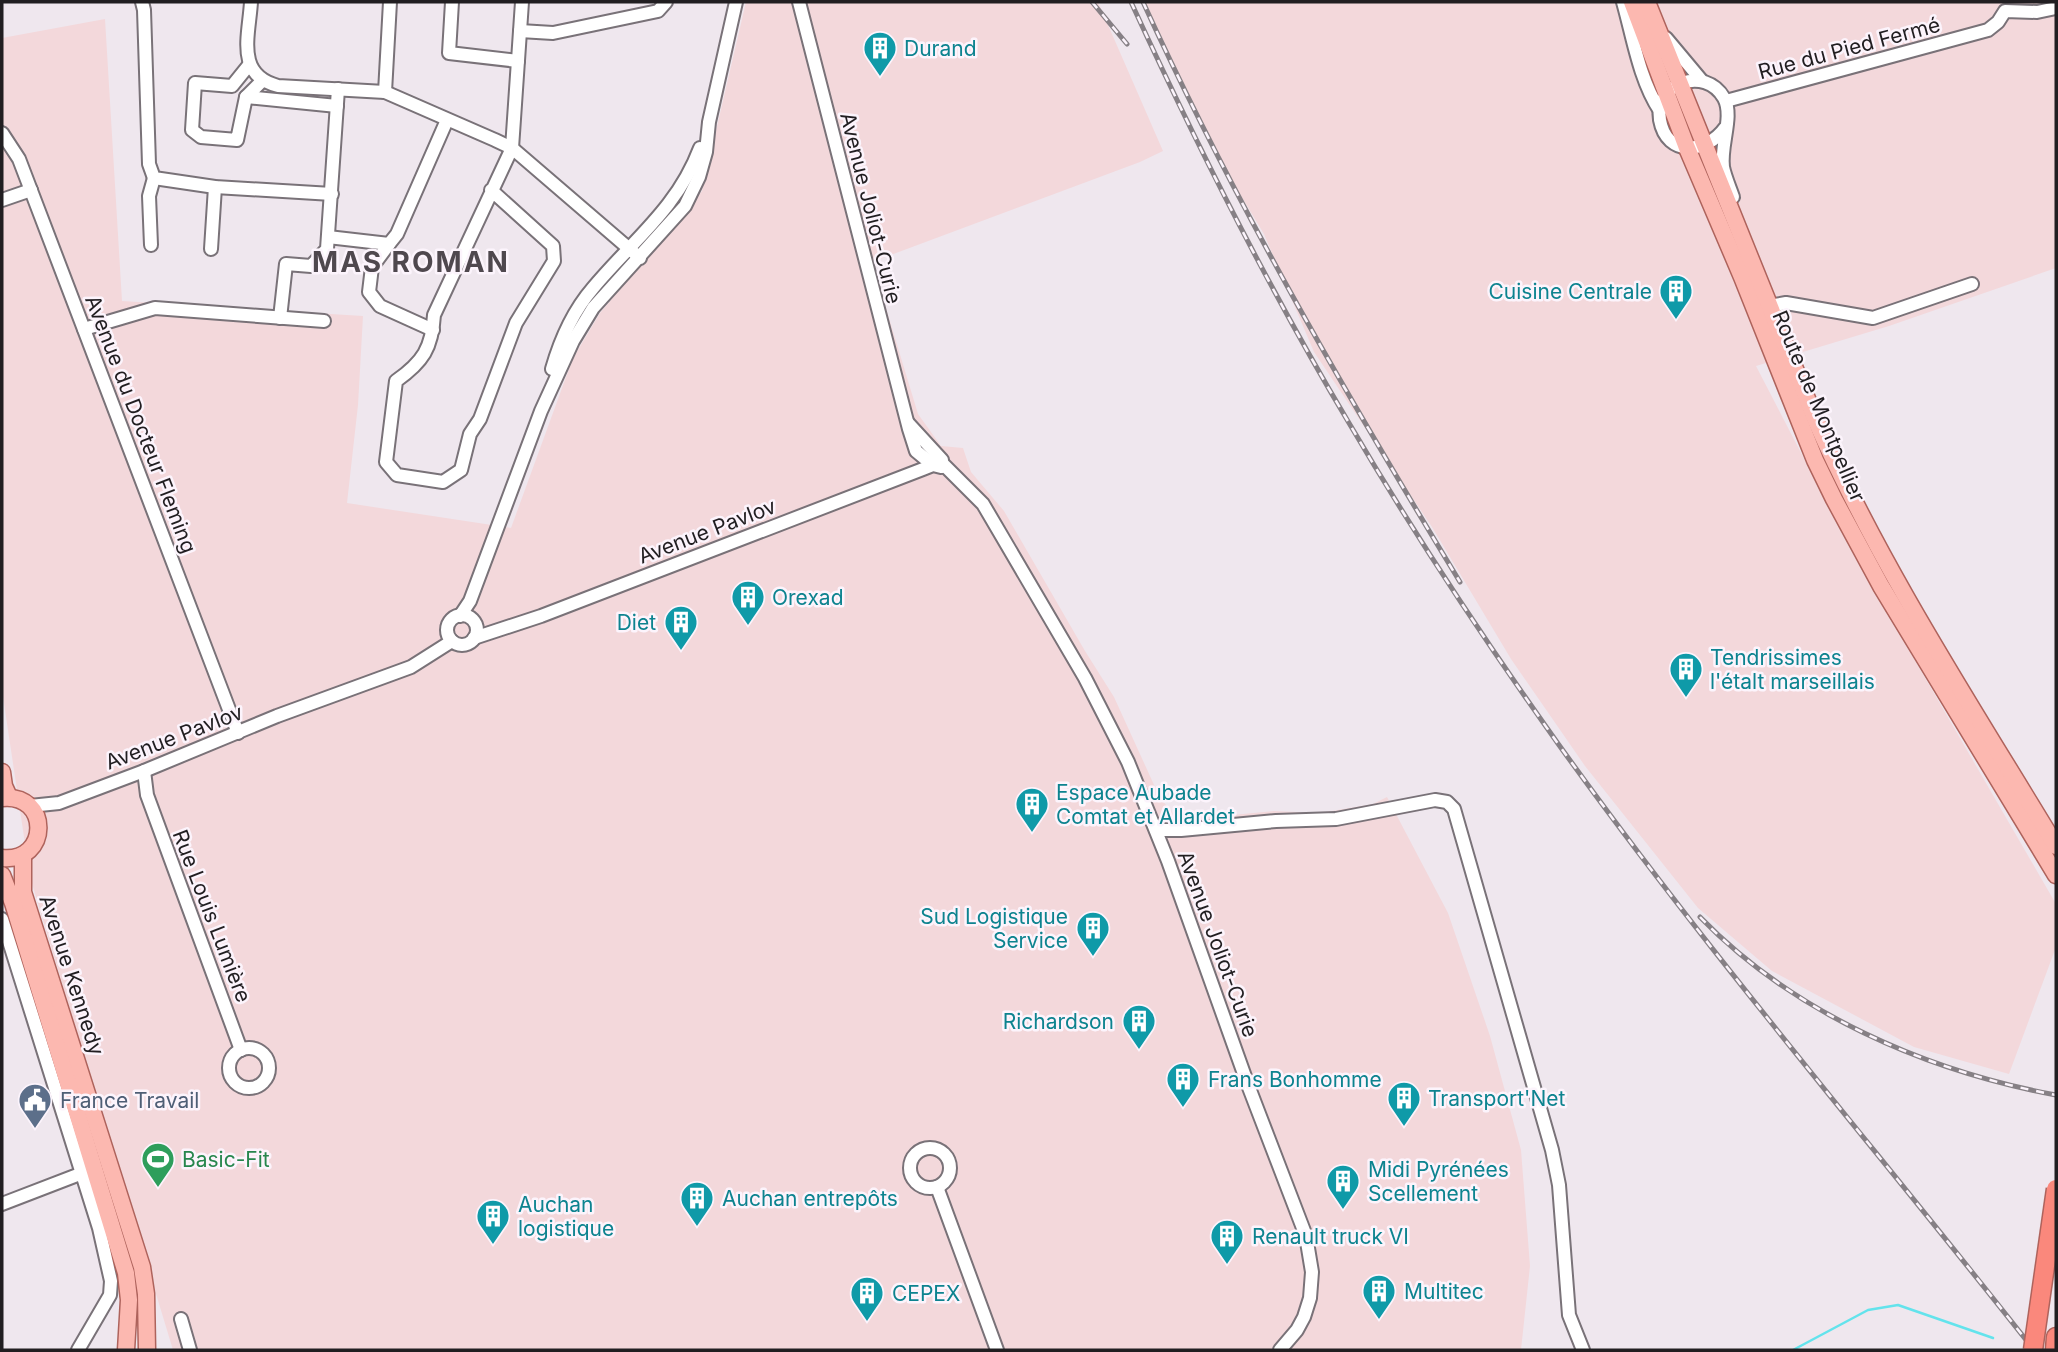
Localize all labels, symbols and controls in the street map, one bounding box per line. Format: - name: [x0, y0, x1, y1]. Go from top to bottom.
- street label: Rue du Pied Fermé: [1755, 12, 1943, 84]
- building icon: Durand: [861, 29, 899, 78]
- place label: Durand: [904, 36, 977, 61]
- street label: Avenue Joliot-Curie: [835, 110, 907, 306]
- district label: MAS ROMAN: [312, 245, 510, 279]
- building icon: Cuisine Centrale: [1657, 272, 1695, 321]
- place label: Cuisine Centrale: [1489, 279, 1652, 304]
- street label: Avenue du Docteur Fleming: [80, 292, 202, 556]
- street label: Route de Montpellier: [1767, 307, 1871, 505]
- street label: Avenue Pavlov: [635, 493, 780, 569]
- building icon: Orexad: [729, 578, 767, 627]
- place label: Orexad: [772, 585, 844, 610]
- building icon: Diet: [662, 603, 700, 652]
- place label: Diet: [617, 610, 656, 635]
- place label: Tendrissimes l'étalt marseillais: [1710, 645, 1875, 694]
- building icon: Tendrissimes l'étalt marseillais: [1667, 650, 1705, 699]
- street label: Avenue Pavlov: [102, 699, 247, 775]
- place label: Espace Aubade Comtat et Allardet: [1056, 780, 1235, 829]
- building icon: Espace Aubade Comtat et Allardet: [1013, 785, 1051, 834]
- street label: Rue Louis Lumière: [168, 826, 256, 1006]
- street label: Avenue Joliot-Curie: [1173, 847, 1263, 1041]
- street label: Avenue Kennedy: [34, 892, 110, 1058]
- place label: Sud Logistique Service: [920, 904, 1068, 953]
- building icon: Sud Logistique Service: [1074, 909, 1112, 958]
- building icon: Richardson: [1120, 1002, 1158, 1051]
- place label: Richardson: [1003, 1009, 1114, 1034]
- building icon: Frans Bonhomme: [1164, 1060, 1202, 1109]
- place label: Frans Bonhomme: [1208, 1067, 1382, 1092]
- building icon: Transport'Net: [1385, 1079, 1423, 1128]
- public building icon: France Travail: [16, 1081, 54, 1130]
- place label: Transport'Net: [1428, 1086, 1565, 1111]
- place label: France Travail: [60, 1088, 199, 1113]
- sports icon: Basic-Fit: [139, 1140, 177, 1189]
- place label: Basic-Fit: [182, 1147, 270, 1172]
- place label: Midi Pyrénées Scellement: [1368, 1157, 1509, 1206]
- building icon: Midi Pyrénées Scellement: [1324, 1162, 1362, 1211]
- building icon: Auchan entrepôts: [678, 1179, 716, 1228]
- place label: Auchan entrepôts: [722, 1186, 898, 1211]
- place label: Auchan logistique: [518, 1192, 614, 1241]
- building icon: Auchan logistique: [474, 1197, 512, 1246]
- building icon: Renault truck VI: [1208, 1217, 1246, 1266]
- place label: Renault truck VI: [1252, 1224, 1409, 1249]
- building icon: Multitec: [1360, 1272, 1398, 1321]
- building icon: CEPEX: [848, 1274, 886, 1323]
- place label: Multitec: [1404, 1279, 1484, 1304]
- place label: CEPEX: [892, 1281, 960, 1306]

